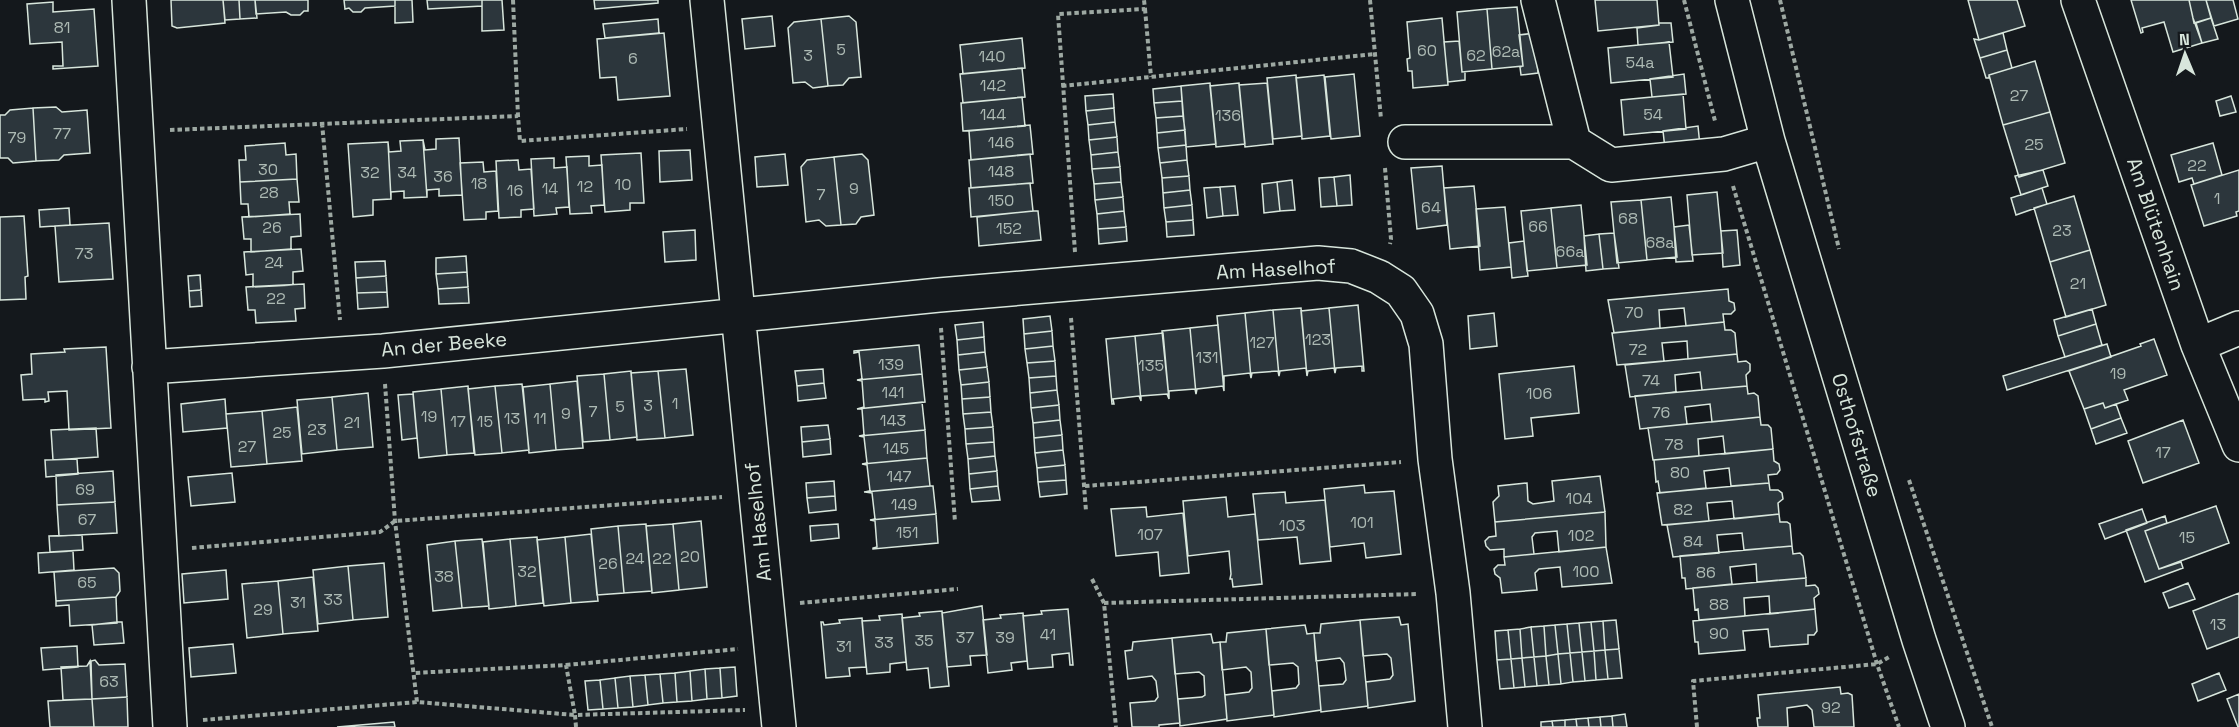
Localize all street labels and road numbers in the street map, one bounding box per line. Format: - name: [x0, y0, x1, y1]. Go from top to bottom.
- street label: Am Blütenhain: [2121, 154, 2191, 294]
- street label: Am Haselhof: [1215, 253, 1337, 285]
- street label: An der Beeke: [380, 326, 508, 362]
- street label: Osthofstraße: [1826, 370, 1888, 500]
- street label: Am Haselhof: [739, 461, 777, 583]

